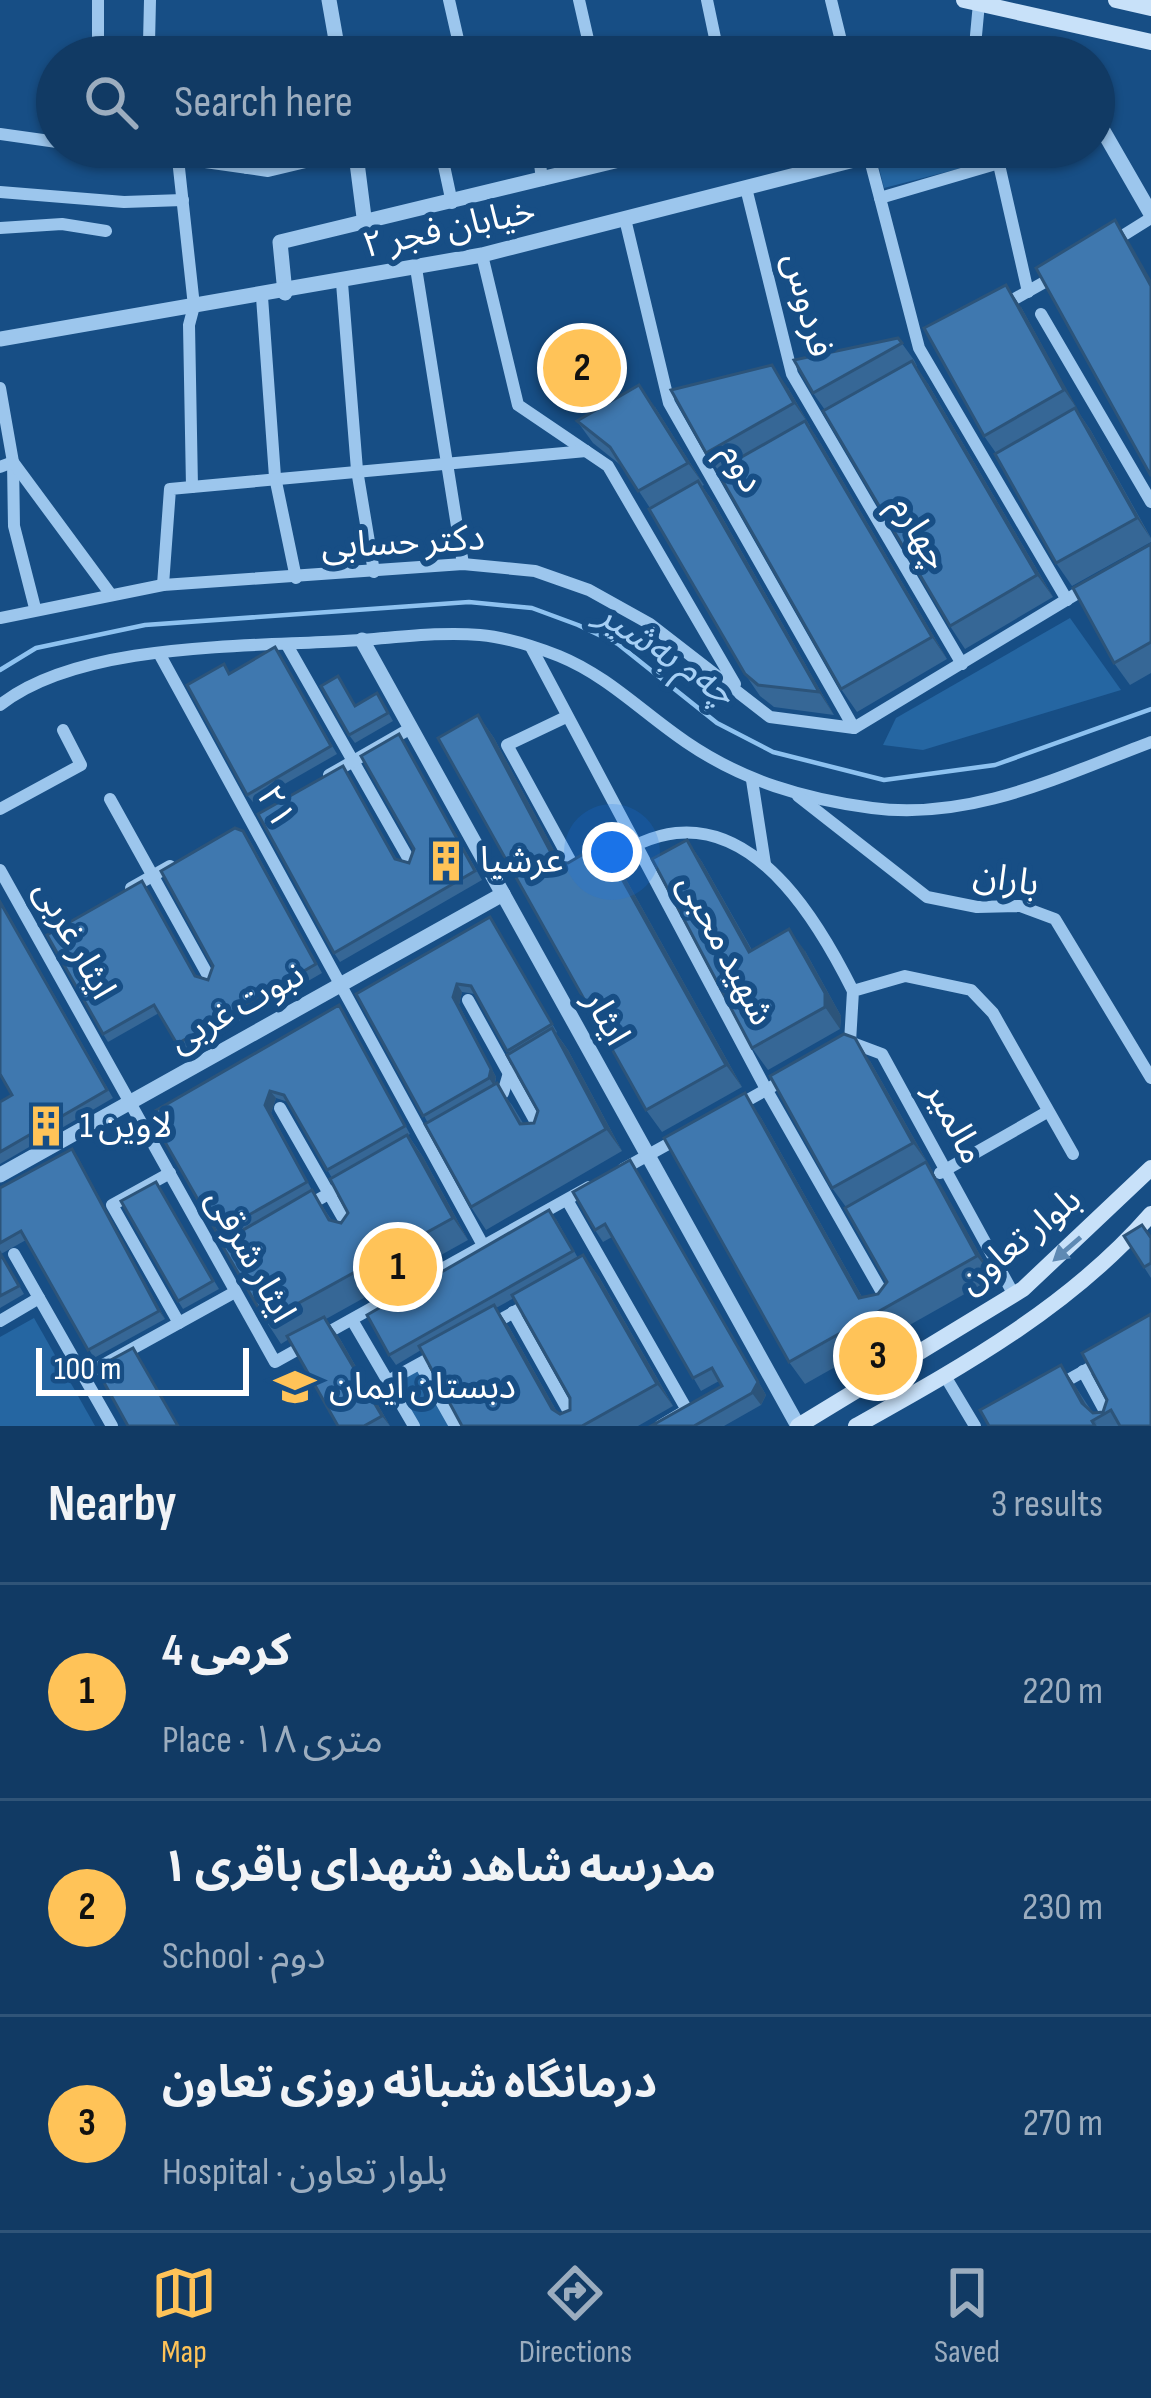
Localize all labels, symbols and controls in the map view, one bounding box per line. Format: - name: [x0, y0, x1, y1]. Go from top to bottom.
- search box: [36, 36, 1115, 168]
- icon: search: [78, 69, 144, 135]
- text: Search here: [174, 75, 353, 130]
- street label: خیابان فجر ۲: [359, 190, 539, 268]
- street label: فردوس: [773, 248, 841, 362]
- pin: 2: [543, 323, 621, 413]
- street label: دوم: [706, 435, 772, 503]
- street label: چهارم: [877, 488, 958, 580]
- street label: دکتر حسابی: [320, 517, 486, 569]
- water label: چەم بەشیر: [583, 589, 745, 721]
- street label: ۲۱: [246, 779, 304, 835]
- your location: [582, 822, 642, 882]
- building icon: عرشیا: [423, 838, 469, 884]
- place label: عرشیا: [480, 840, 563, 883]
- street label: باران: [970, 854, 1042, 906]
- street label: شهید محبی: [667, 867, 783, 1033]
- street label: ایثار غربی: [24, 873, 124, 1007]
- street label: نبوت غربی: [162, 953, 312, 1063]
- street label: ایثار: [573, 982, 638, 1053]
- street label: مالمیر: [914, 1074, 993, 1172]
- building icon: لاوین 1: [23, 1103, 69, 1149]
- place label: لاوین 1: [80, 1105, 172, 1148]
- street label: بلوار تعاون: [950, 1178, 1090, 1304]
- street label: ایثار شرقی: [196, 1182, 304, 1330]
- pin: 1: [359, 1222, 437, 1312]
- one-way arrow: [1053, 1235, 1082, 1262]
- pin: 3: [839, 1311, 917, 1401]
- scale bar: [36, 1342, 249, 1395]
- text: 100 m: [54, 1349, 121, 1389]
- school or university icon: دبستان ایمان: [272, 1364, 318, 1410]
- place label: دبستان ایمان: [329, 1366, 516, 1409]
- text: Nearby: [48, 1474, 177, 1535]
- text: 3 results: [991, 1481, 1103, 1528]
- text: کرمی 4: [162, 1624, 291, 1679]
- text: 1: [79, 1668, 95, 1715]
- text: 220 m: [1022, 1668, 1103, 1715]
- text: Place · ۱۸ متری: [162, 1717, 383, 1764]
- text: مدرسه شاهد شهدای باقری ۱: [162, 1840, 716, 1895]
- text: 2: [78, 1884, 96, 1931]
- text: 230 m: [1022, 1884, 1103, 1931]
- text: School · دوم: [162, 1933, 326, 1980]
- text: درمانگاه شبانه روزی تعاون: [162, 2056, 657, 2111]
- text: 3: [78, 2100, 96, 2147]
- text: 270 m: [1023, 2100, 1103, 2147]
- text: Hospital · بلوار تعاون: [162, 2149, 447, 2196]
- tab: Map: [151, 2260, 217, 2372]
- tab: Directions: [519, 2260, 632, 2372]
- tab: Saved: [934, 2260, 1000, 2372]

